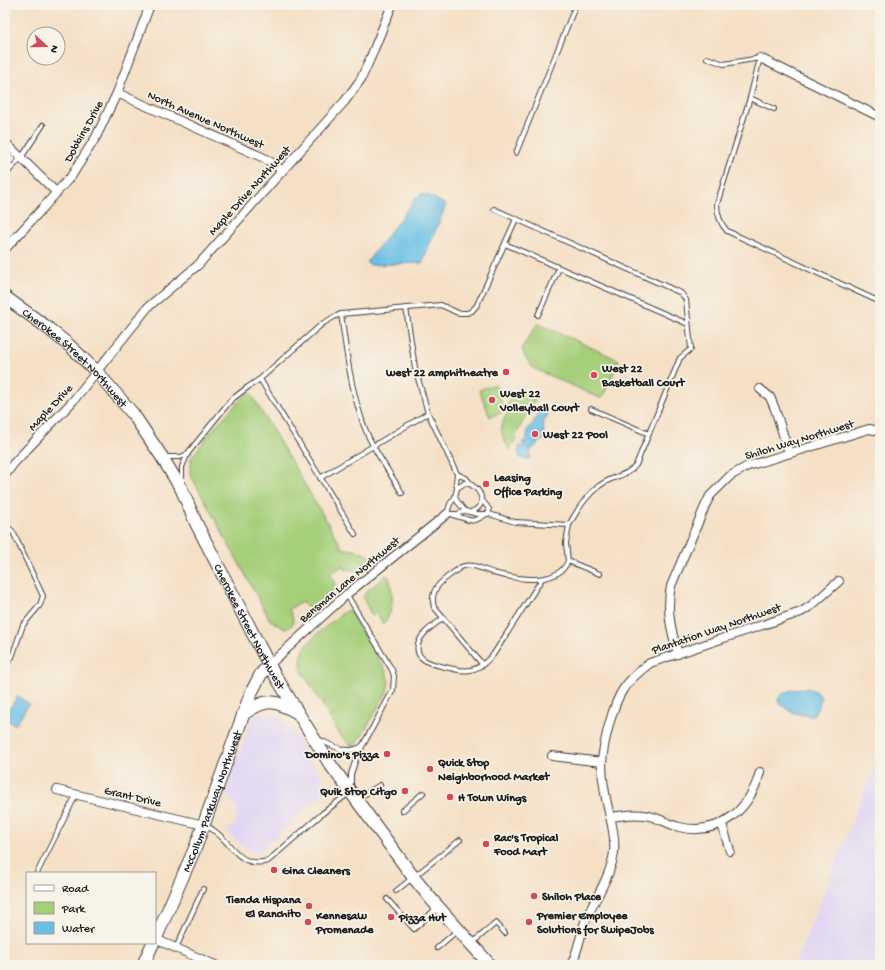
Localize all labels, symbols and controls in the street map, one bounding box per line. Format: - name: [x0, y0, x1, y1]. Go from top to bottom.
- north arrow: [26, 26, 66, 66]
- text: N: [47, 43, 60, 54]
- street label: North Avenue Northwest: [145, 89, 267, 153]
- street label: Dobbins Drive: [62, 98, 108, 166]
- street label: Maple Drive Northwest: [206, 143, 295, 239]
- street label: Cherokee Street Northwest: [19, 306, 130, 412]
- place label: West 22 Basketball Court: [601, 363, 685, 391]
- place label: west 22 amphitheatre: [385, 367, 499, 381]
- marker: west 22 amphitheatre: [501, 367, 511, 377]
- marker: West 22 Basketball Court: [589, 370, 599, 380]
- street label: Maple Drive: [26, 382, 77, 435]
- place label: West 22 Volleyball Court: [499, 388, 580, 416]
- marker: West 22 Volleyball Court: [487, 395, 497, 405]
- street label: Shiloh Way Northwest: [744, 417, 857, 464]
- marker: West 22 Pool: [530, 429, 540, 439]
- place label: West 22 Pool: [542, 429, 608, 443]
- place label: Leasing Office Parking: [494, 472, 562, 500]
- marker: Leasing Office Parking: [481, 479, 491, 489]
- street label: Bensman Lane Northwest: [297, 534, 404, 627]
- street label: Cherokee Street Northwest: [209, 562, 288, 693]
- street label: Plantation Way Northwest: [649, 601, 784, 659]
- street label: McCollum Parkway Northwest: [180, 728, 246, 875]
- place label: Domino's Pizza: [304, 749, 380, 763]
- marker: Domino's Pizza: [382, 749, 392, 759]
- place label: Quick Stop Neighborhood Market: [438, 757, 550, 785]
- marker: Quick Stop Neighborhood Market: [425, 764, 435, 774]
- street label: Grant Drive: [103, 785, 163, 811]
- place label: Quik Stop Citgo: [320, 786, 398, 800]
- marker: Quik Stop Citgo: [400, 786, 410, 796]
- marker: H Town Wings: [445, 792, 455, 802]
- place label: H Town Wings: [458, 792, 527, 806]
- place label: Rac's Tropical Food Mart: [493, 832, 559, 860]
- marker: Rac's Tropical Food Mart: [481, 839, 491, 849]
- marker: Gina Cleaners: [269, 865, 279, 875]
- place label: Gina Cleaners: [282, 865, 351, 879]
- legend: [26, 872, 156, 944]
- text: Road: [62, 883, 89, 897]
- marker: Shiloh Place: [529, 891, 539, 901]
- place label: Shiloh Place: [542, 891, 602, 905]
- place label: Tienda Hispana El Ranchito: [226, 894, 302, 922]
- marker: Tienda Hispana El Ranchito: [304, 901, 314, 911]
- text: Park: [61, 903, 87, 917]
- place label: Kennesaw Promenade: [315, 910, 374, 938]
- place label: Premier Employee Solutions for SwipeJobs: [536, 910, 654, 938]
- marker: Pizza Hut: [386, 912, 396, 922]
- place label: Pizza Hut: [398, 912, 447, 926]
- marker: Kennesaw Promenade: [303, 917, 313, 927]
- marker: Premier Employee Solutions for SwipeJobs: [524, 917, 534, 927]
- text: Water: [62, 923, 96, 937]

